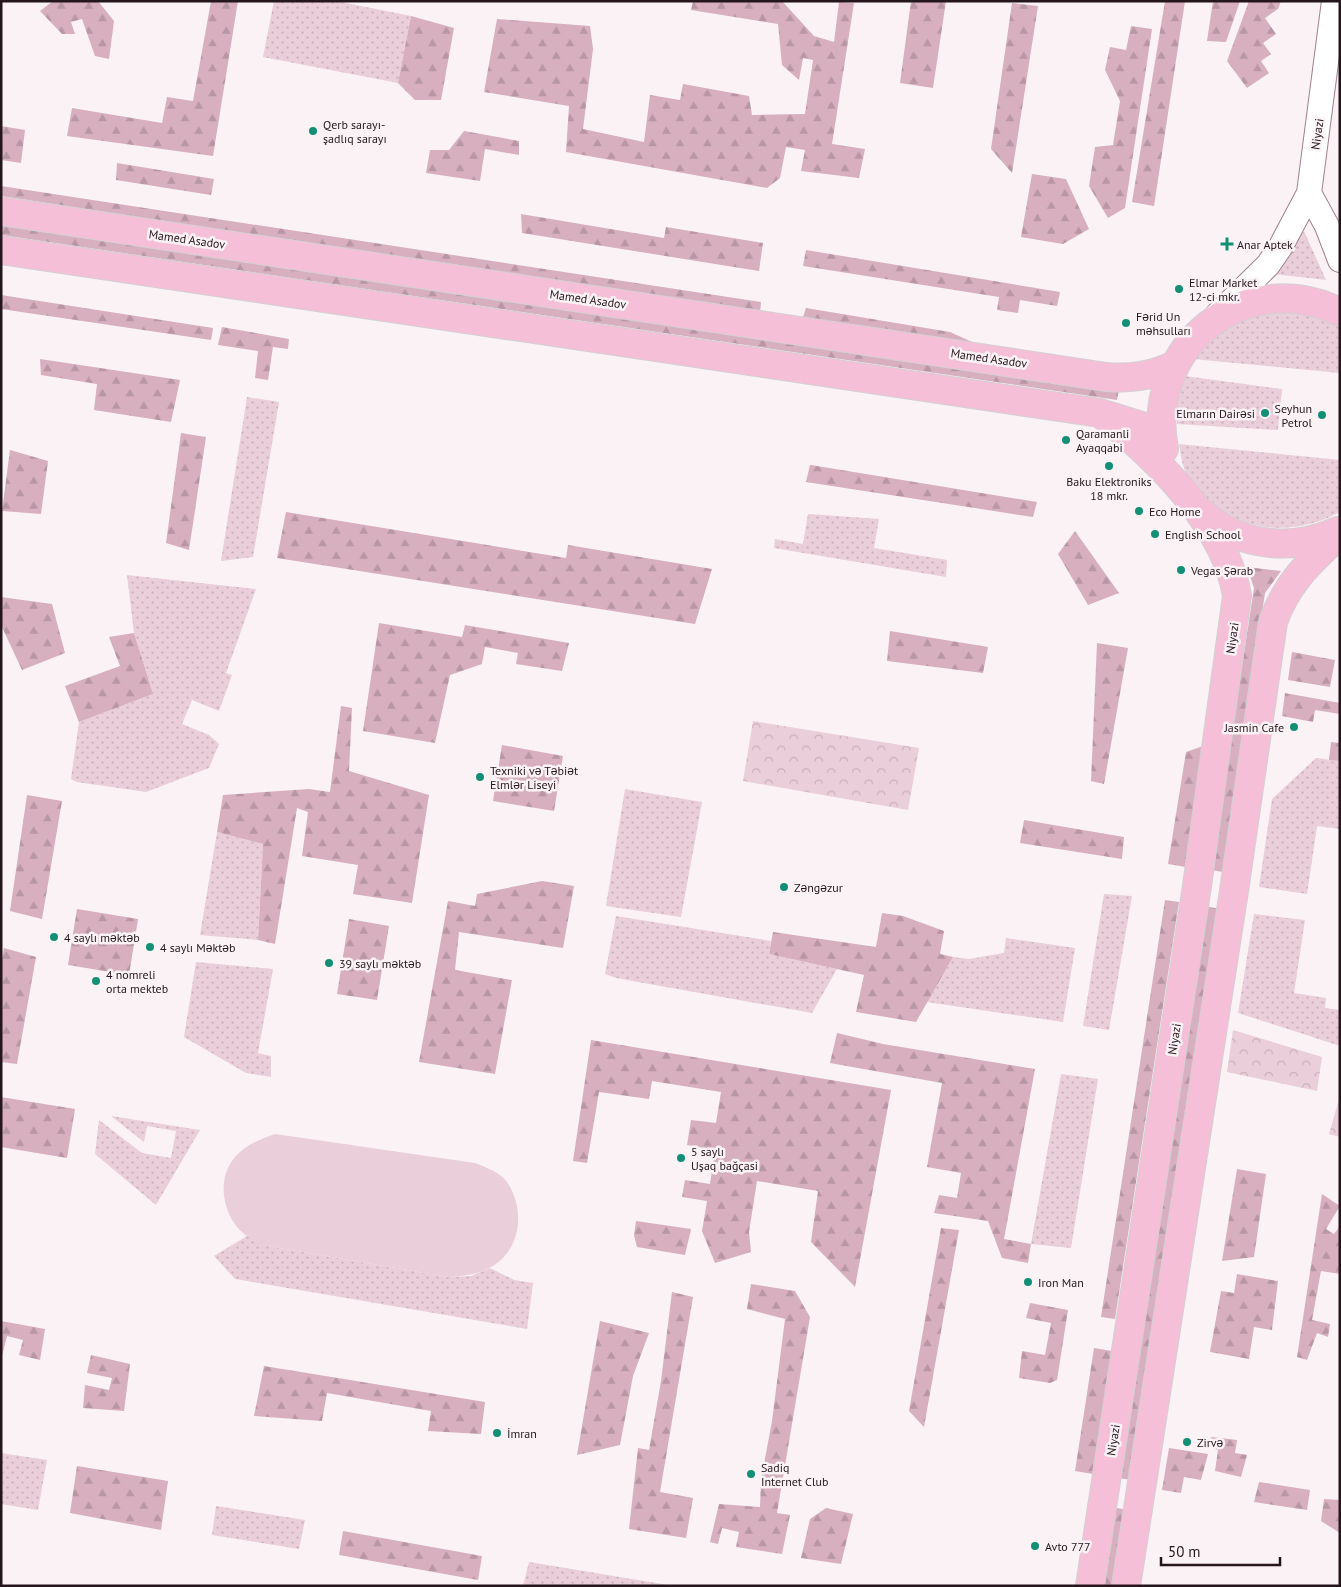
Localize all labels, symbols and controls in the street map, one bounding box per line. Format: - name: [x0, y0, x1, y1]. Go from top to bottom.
- place label: Qerb sarayı- şadlıq sarayı: [323, 117, 387, 146]
- street label: Niyazi: [1307, 117, 1327, 151]
- marker: Qerb sarayı- şadlıq sarayı: [307, 125, 319, 137]
- street label: Mamed Asadov: [148, 226, 226, 252]
- place label: Anar Aptek: [1237, 237, 1293, 252]
- marker: Anar Aptek: [1221, 238, 1233, 250]
- place label: Elmar Market 12-ci mkr.: [1189, 275, 1257, 304]
- marker: Elmar Market 12-ci mkr.: [1173, 283, 1185, 295]
- street label: Mamed Asadov: [549, 286, 627, 312]
- place label: Fərid Un məhsulları: [1136, 309, 1191, 338]
- marker: Fərid Un məhsulları: [1120, 317, 1132, 329]
- street label: Mamed Asadov: [950, 345, 1028, 371]
- place label: Seyhun Petrol: [1275, 401, 1312, 430]
- place label: Elmarın Dairəsi: [1176, 406, 1255, 421]
- marker: Elmarın Dairəsi: [1259, 407, 1271, 419]
- marker: Seyhun Petrol: [1316, 409, 1328, 421]
- place label: Qaramanli Ayaqqabi: [1076, 426, 1129, 455]
- marker: Qaramanli Ayaqqabi: [1060, 434, 1072, 446]
- marker: Baku Elektroniks 18 mkr.: [1103, 460, 1115, 472]
- place label: Baku Elektroniks 18 mkr.: [1066, 474, 1152, 503]
- place label: Eco Home: [1149, 504, 1201, 519]
- marker: Eco Home: [1133, 505, 1145, 517]
- place label: English School: [1165, 527, 1241, 542]
- marker: English School: [1149, 528, 1161, 540]
- place label: Vegas Şərab: [1190, 563, 1253, 578]
- marker: Vegas Şərab: [1175, 564, 1187, 576]
- street label: Niyazi: [1222, 621, 1242, 655]
- place label: Jasmin Cafe: [1223, 720, 1284, 735]
- marker: Jasmin Cafe: [1288, 721, 1300, 733]
- place label: Texniki və Təbiət Elmlər Liseyi: [490, 763, 578, 792]
- marker: Texniki və Təbiət Elmlər Liseyi: [474, 771, 486, 783]
- place label: Zəngəzur: [794, 880, 843, 895]
- marker: Zəngəzur: [778, 881, 790, 893]
- place label: 4 saylı məktəb: [64, 930, 140, 945]
- marker: 4 saylı məktəb: [48, 931, 60, 943]
- place label: 4 saylı Məktəb: [160, 940, 235, 955]
- marker: 4 saylı Məktəb: [144, 941, 156, 953]
- place label: 39 saylı məktəb: [339, 956, 421, 971]
- marker: 39 saylı məktəb: [323, 957, 335, 969]
- place label: 4 nomreli orta mekteb: [106, 967, 168, 996]
- marker: 4 nomreli orta mekteb: [90, 975, 102, 987]
- street label: Niyazi: [1164, 1022, 1184, 1056]
- place label: 5 saylı Uşaq bağçasi: [691, 1144, 758, 1173]
- marker: 5 saylı Uşaq bağçasi: [675, 1152, 687, 1164]
- place label: Iron Man: [1038, 1275, 1084, 1290]
- marker: Iron Man: [1022, 1276, 1034, 1288]
- street label: Niyazi: [1103, 1423, 1123, 1457]
- place label: İmran: [507, 1426, 537, 1441]
- marker: İmran: [491, 1427, 503, 1439]
- place label: Zirvə: [1197, 1435, 1224, 1450]
- marker: Zirvə: [1181, 1436, 1193, 1448]
- place label: Sadiq Internet Club: [761, 1460, 828, 1489]
- marker: Sadiq Internet Club: [745, 1468, 757, 1480]
- scale bar: [1161, 1534, 1280, 1566]
- place label: Avto 777: [1045, 1539, 1091, 1554]
- marker: Avto 777: [1029, 1540, 1041, 1552]
- text: 50 m: [1168, 1542, 1201, 1561]

